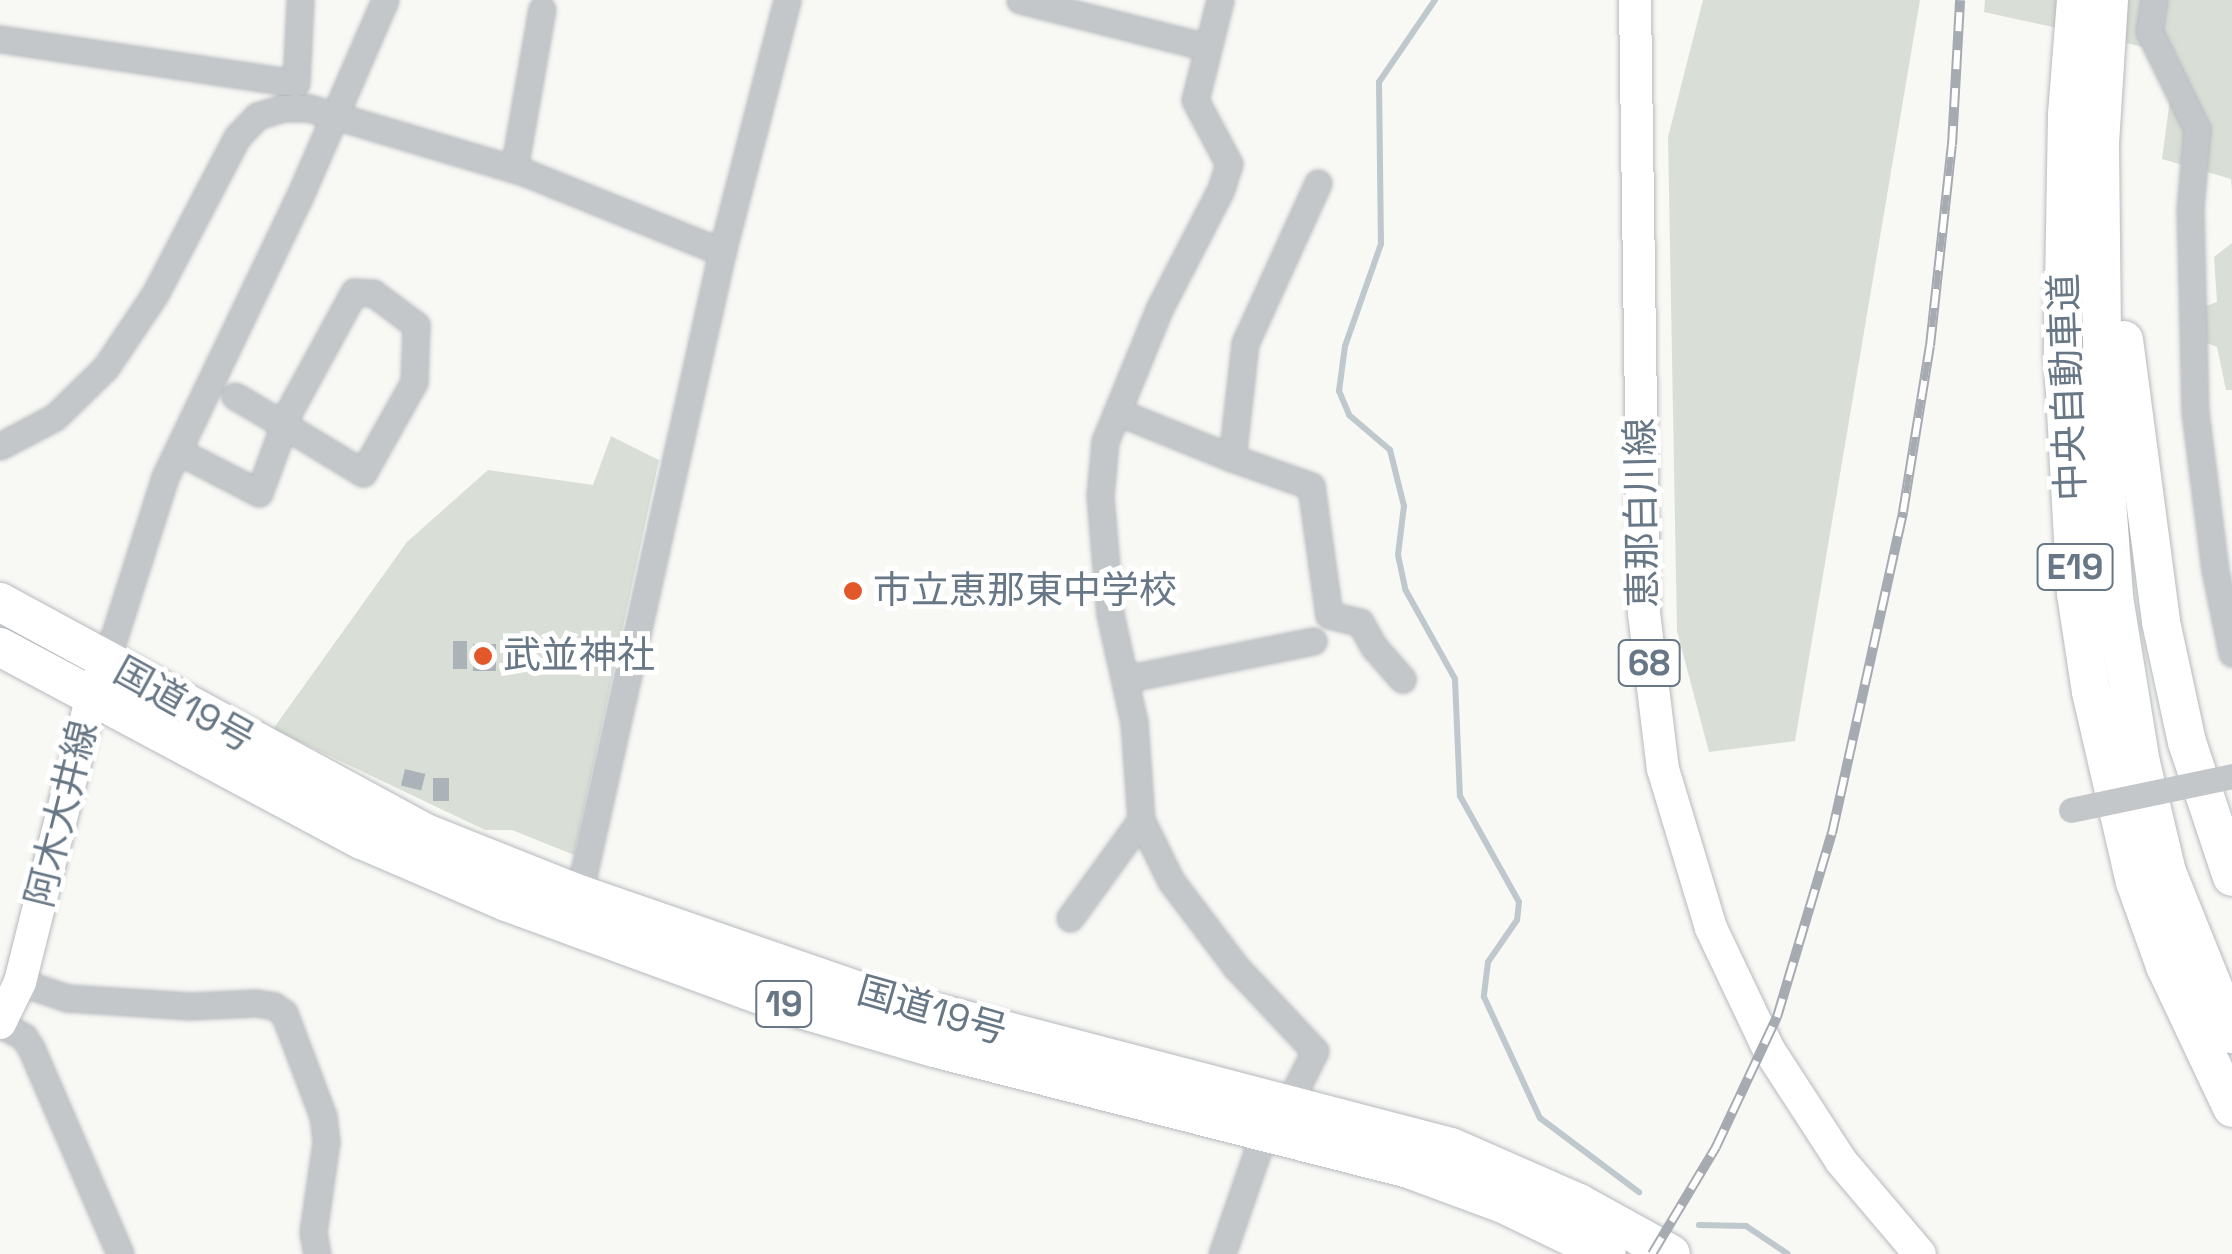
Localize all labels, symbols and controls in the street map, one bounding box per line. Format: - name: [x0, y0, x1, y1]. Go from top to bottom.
- street label: 中央自動車道: [2041, 272, 2095, 502]
- street label: 恵那白川線: [1618, 418, 1666, 608]
- road number: E19: [2035, 537, 2115, 597]
- place label: 市立恵那東中学校: [873, 568, 1177, 614]
- marker: 市立恵那東中学校: [842, 580, 864, 602]
- place label: 武並神社: [503, 633, 655, 679]
- road number: 68: [1616, 633, 1682, 693]
- marker: 武並神社: [472, 645, 494, 667]
- street label: 国道19号: [106, 648, 262, 762]
- street label: 阿木大井線: [17, 716, 107, 912]
- street label: 国道19号: [852, 968, 1012, 1054]
- road number: 19: [754, 974, 814, 1034]

